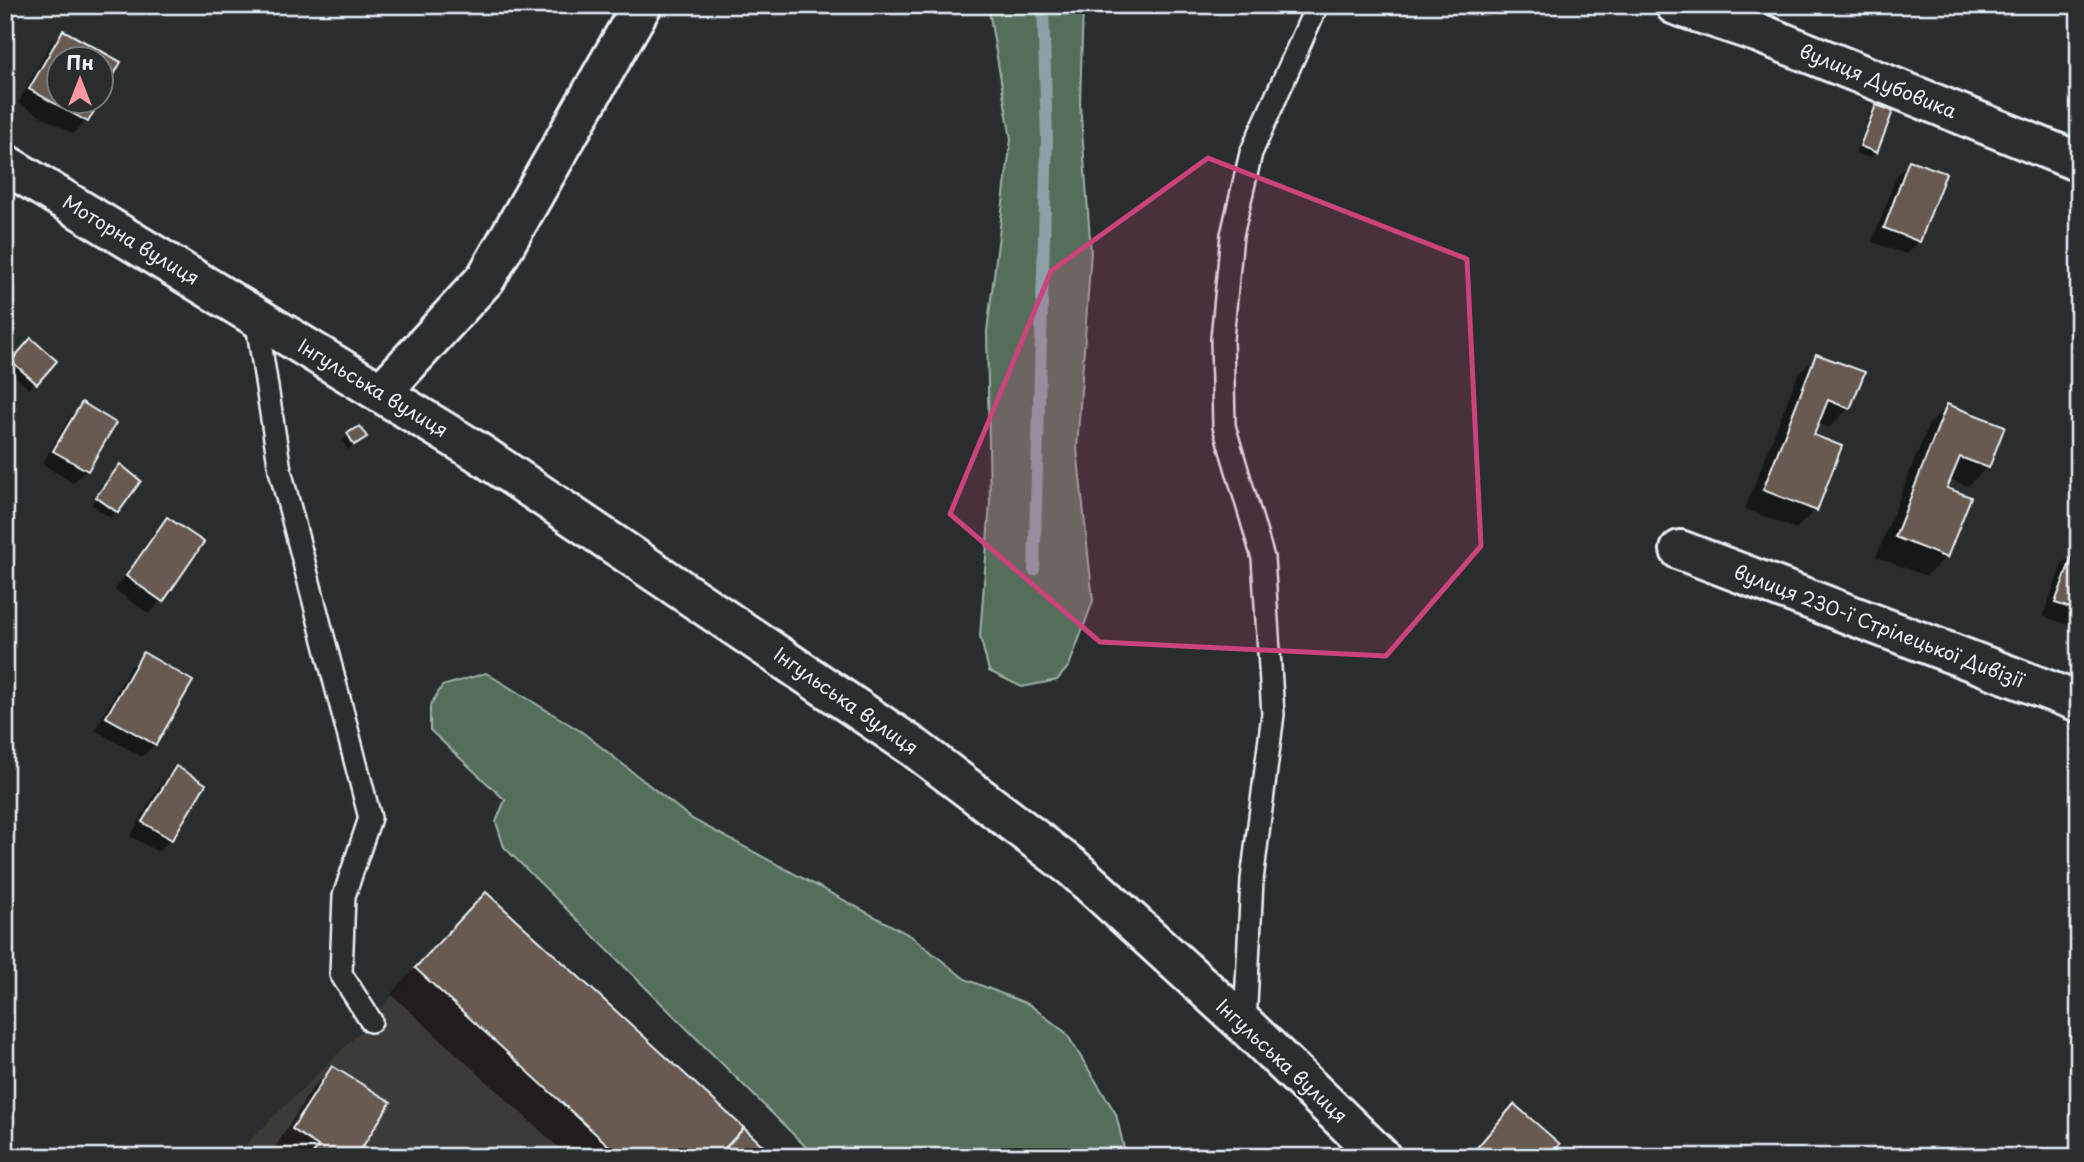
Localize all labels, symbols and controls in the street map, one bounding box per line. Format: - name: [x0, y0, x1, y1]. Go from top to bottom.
- street label: вулиця Дубовика: [1796, 36, 1961, 124]
- north arrow: [46, 46, 116, 116]
- text: Пн: [66, 48, 94, 76]
- street label: Моторна вулиця: [58, 187, 205, 291]
- street label: Інгульська вулиця: [293, 331, 454, 443]
- street label: вулиця 230-ї Стрілецької Дивізії: [1730, 557, 2030, 694]
- street label: Інгульська вулиця: [769, 640, 924, 761]
- street label: Інгульська вулиця: [1211, 992, 1355, 1129]

